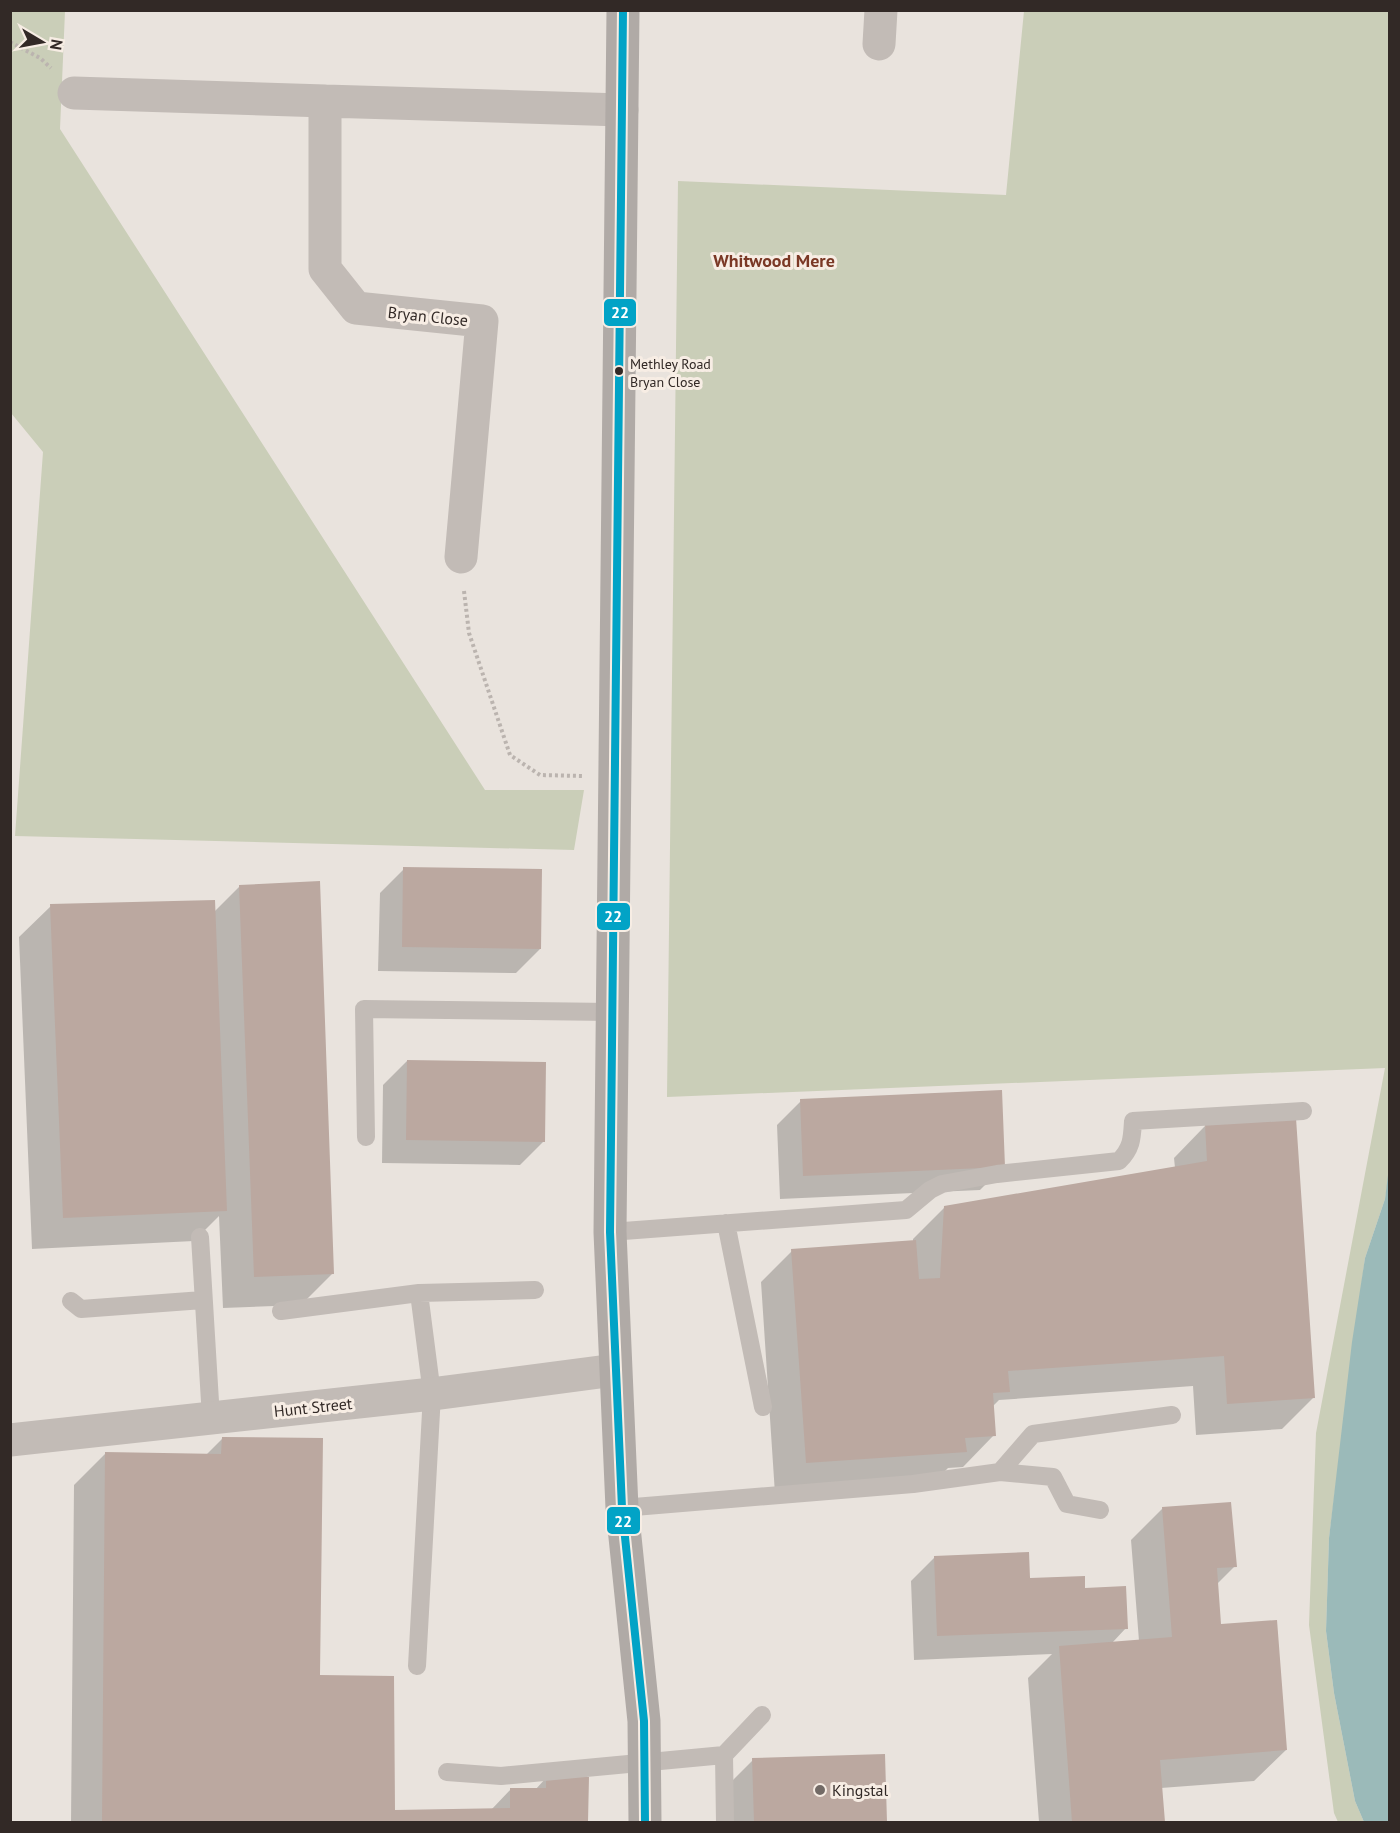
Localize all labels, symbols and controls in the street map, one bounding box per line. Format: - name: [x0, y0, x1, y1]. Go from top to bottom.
- north arrow: [12, 12, 72, 72]
- text: N: [46, 38, 68, 52]
- district label: Whitwood Mere: [713, 249, 835, 272]
- line badge: 22: [603, 298, 637, 327]
- street label: Bryan Close: [387, 302, 469, 330]
- text: 22: [611, 302, 629, 322]
- place label: Methley Road Bryan Close: [630, 355, 711, 391]
- marker: Methley Road Bryan Close: [613, 365, 625, 377]
- line badge: 22: [596, 902, 631, 931]
- text: 22: [604, 906, 622, 926]
- street label: Hunt Street: [273, 1393, 354, 1421]
- line badge: 22: [606, 1506, 641, 1535]
- text: 22: [614, 1511, 632, 1531]
- place label: Kingstal: [832, 1780, 888, 1800]
- marker: Kingstal: [813, 1783, 827, 1797]

